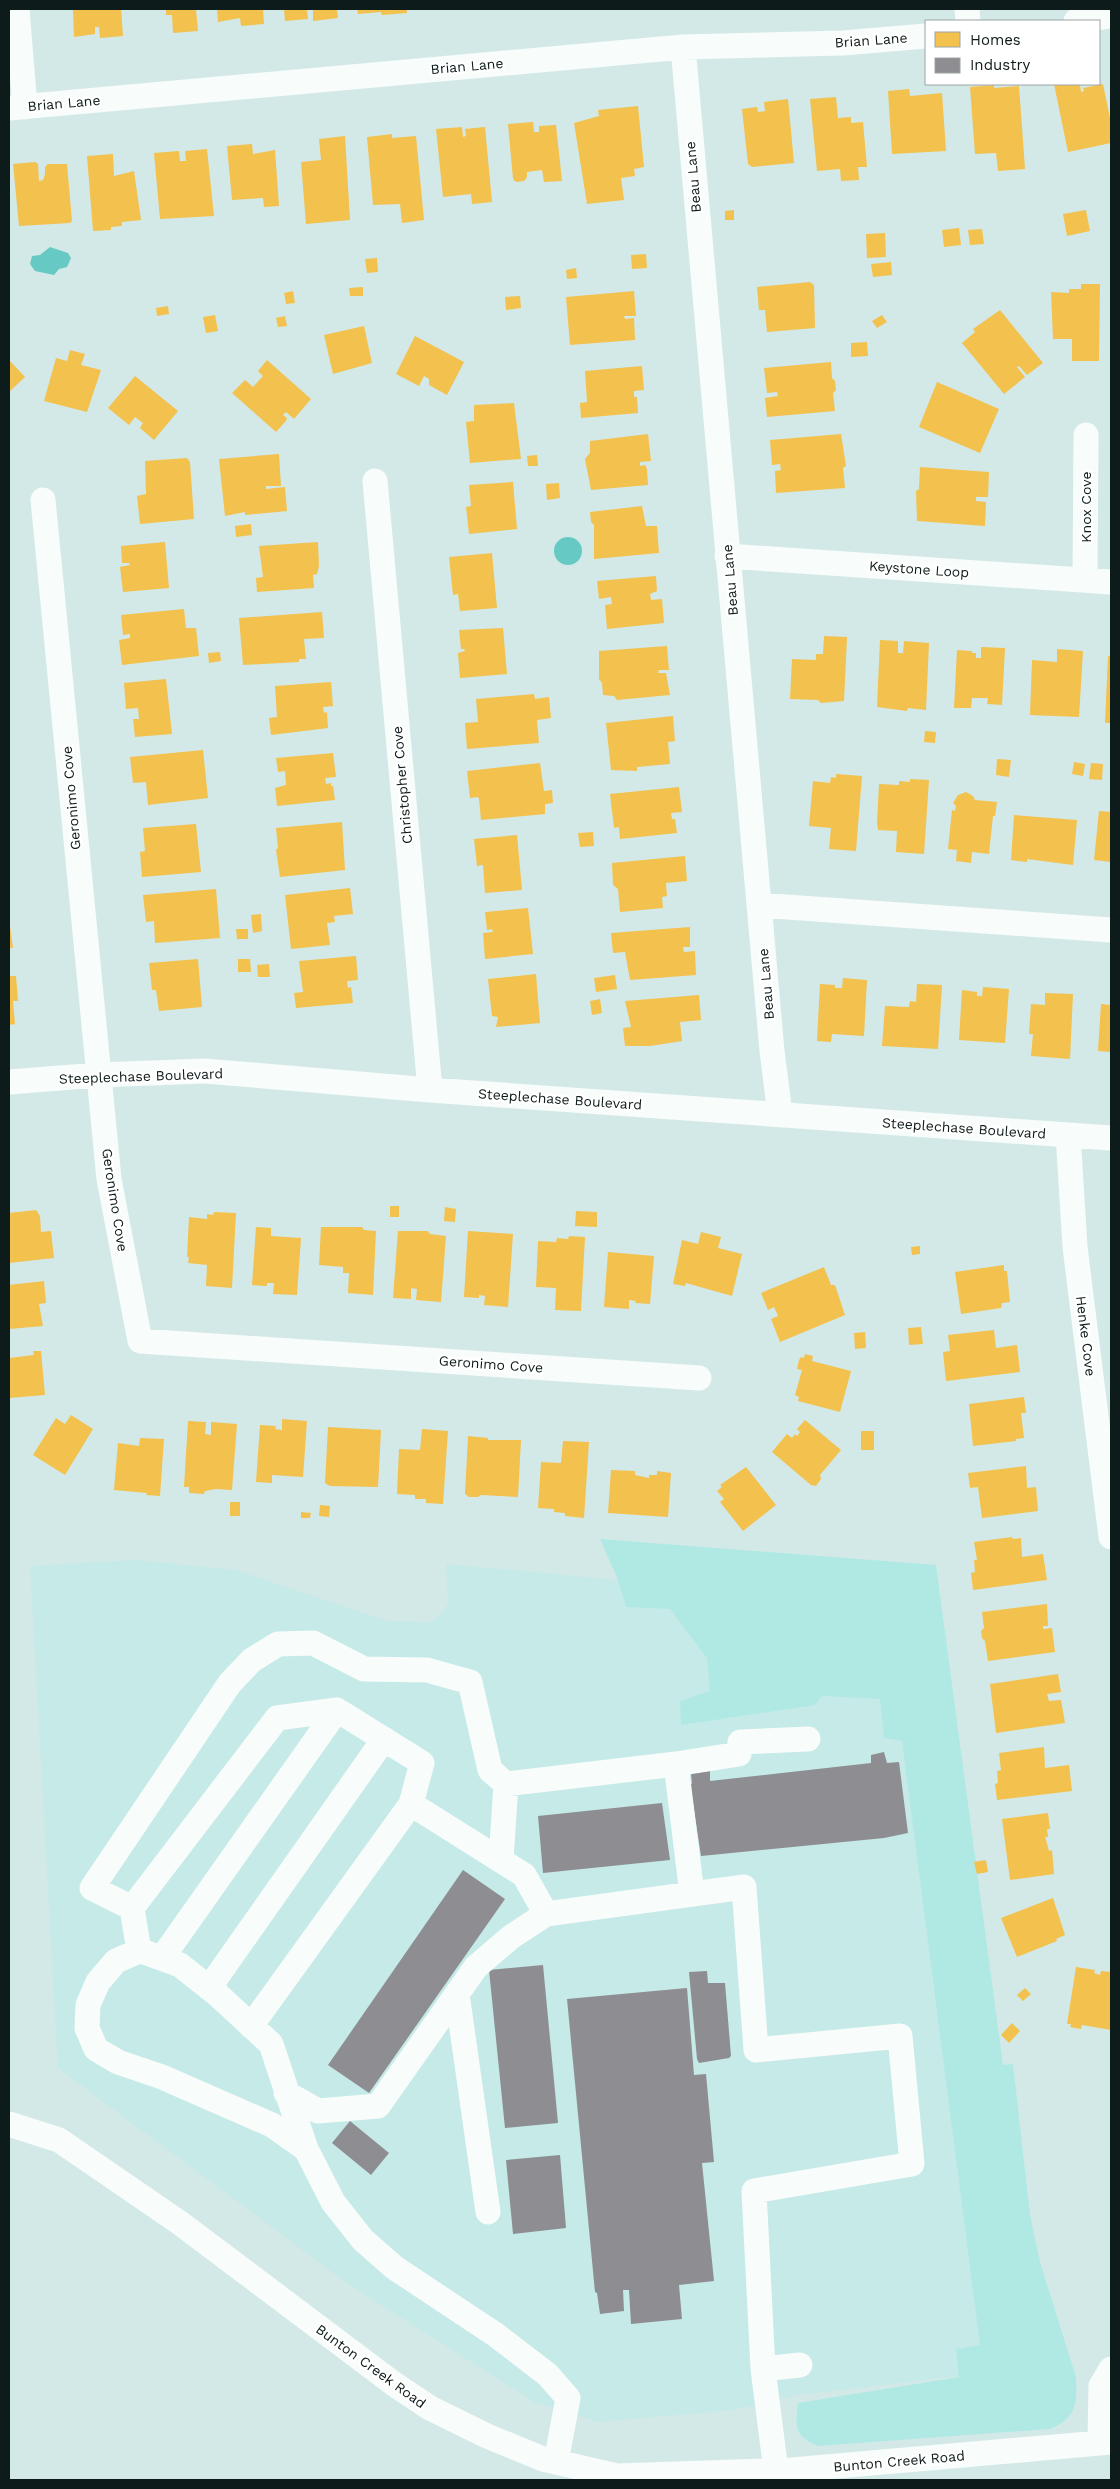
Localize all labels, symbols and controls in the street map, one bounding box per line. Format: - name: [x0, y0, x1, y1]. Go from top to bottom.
- legend: [925, 20, 1100, 85]
- street label: Brian Lane: [834, 29, 908, 51]
- text: Homes: [970, 31, 1021, 49]
- street label: Brian Lane: [430, 55, 504, 77]
- text: Industry: [970, 56, 1031, 74]
- street label: Brian Lane: [27, 92, 101, 114]
- street label: Beau Lane: [682, 141, 704, 213]
- street label: Knox Cove: [1078, 471, 1094, 543]
- street label: Beau Lane: [719, 544, 741, 616]
- street label: Keystone Loop: [868, 558, 970, 580]
- street label: Christopher Cove: [389, 725, 415, 845]
- street label: Geronimo Cove: [58, 745, 84, 851]
- street label: Beau Lane: [755, 948, 777, 1020]
- street label: Steeplechase Boulevard: [59, 1065, 223, 1087]
- street label: Steeplechase Boulevard: [477, 1085, 643, 1113]
- street label: Steeplechase Boulevard: [881, 1114, 1047, 1142]
- street label: Geronimo Cove: [99, 1147, 131, 1253]
- street label: Henke Cove: [1073, 1295, 1099, 1377]
- street label: Geronimo Cove: [438, 1352, 544, 1376]
- street label: Bunton Creek Road: [313, 2321, 429, 2411]
- street label: Bunton Creek Road: [833, 2447, 965, 2475]

